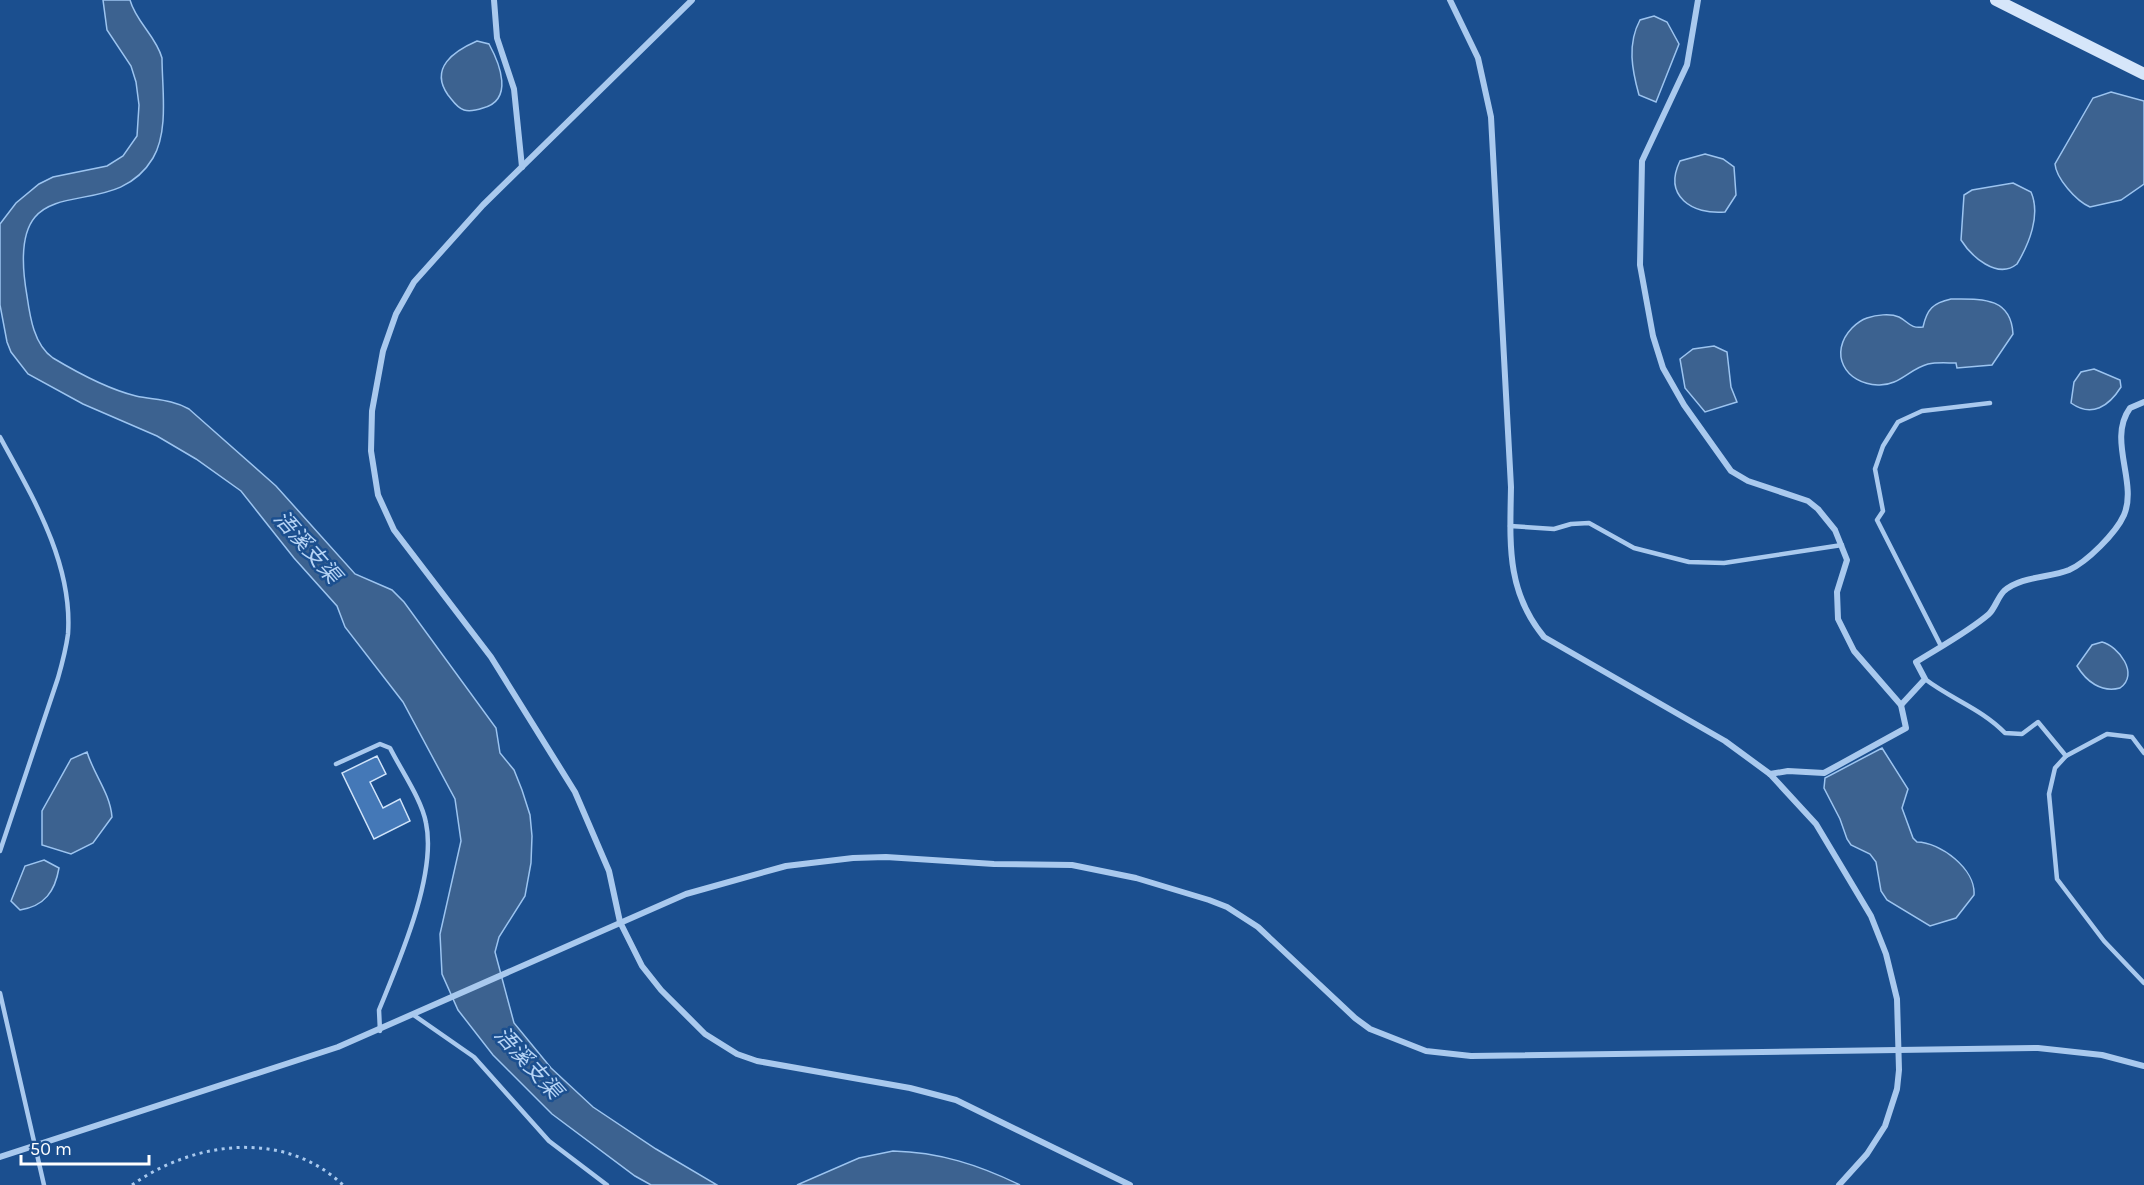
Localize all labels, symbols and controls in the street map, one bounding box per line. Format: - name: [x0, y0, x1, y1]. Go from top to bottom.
- water label: 浯溪支渠: [268, 505, 348, 591]
- water label: 浯溪支渠: [489, 1022, 569, 1107]
- scale bar: [21, 1128, 148, 1166]
- text: 50 m: [30, 1138, 72, 1160]

